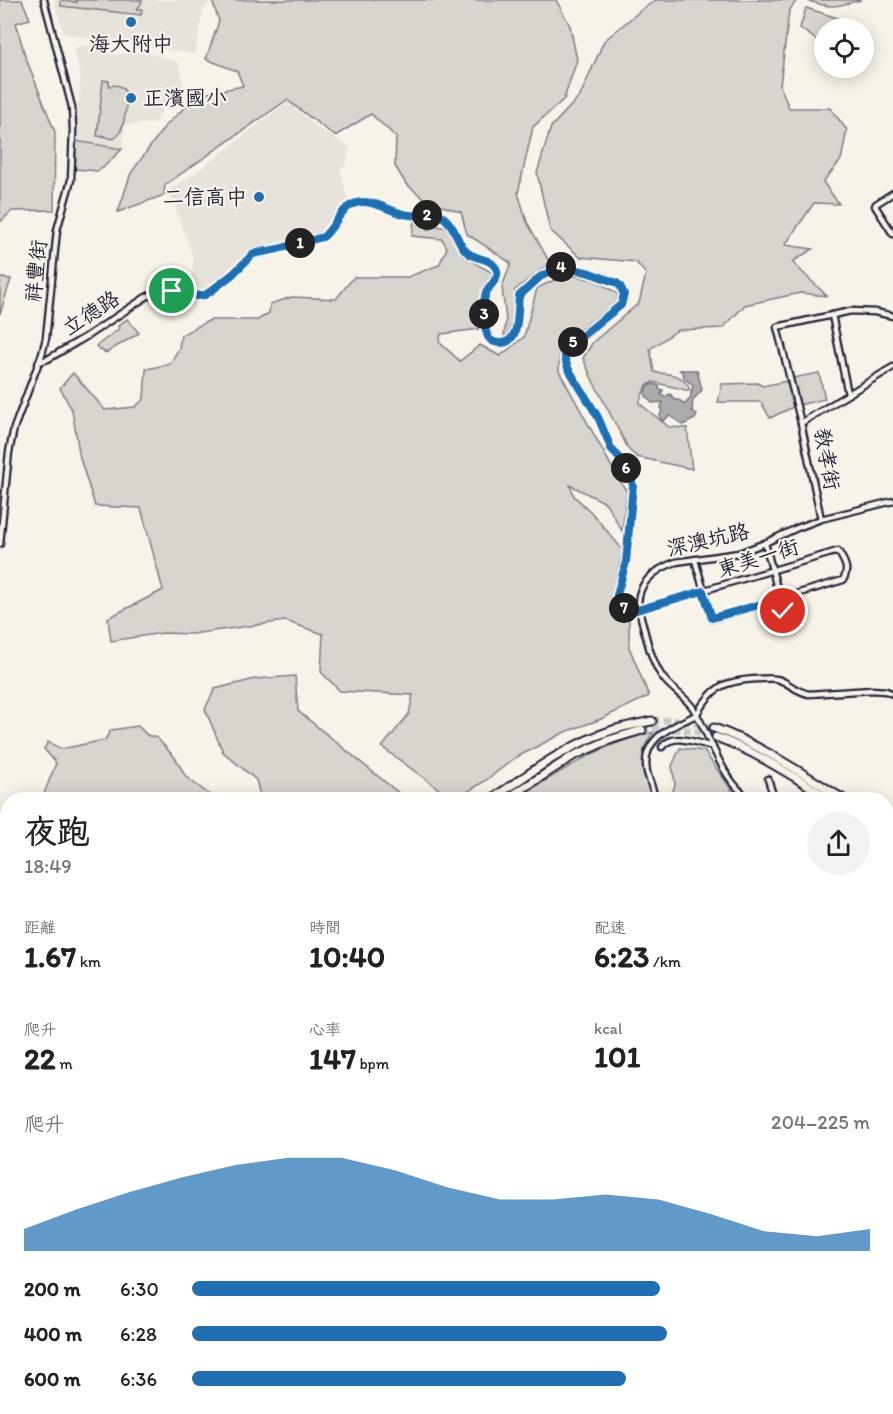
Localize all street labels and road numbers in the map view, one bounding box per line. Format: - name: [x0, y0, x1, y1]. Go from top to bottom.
- street label: 祥豐街: [20, 238, 51, 304]
- street label: 立德路: [58, 285, 124, 340]
- street label: 教孝街: [810, 426, 845, 492]
- street label: 深澳坑路: [664, 518, 752, 561]
- street label: 東美一街: [714, 533, 802, 582]

